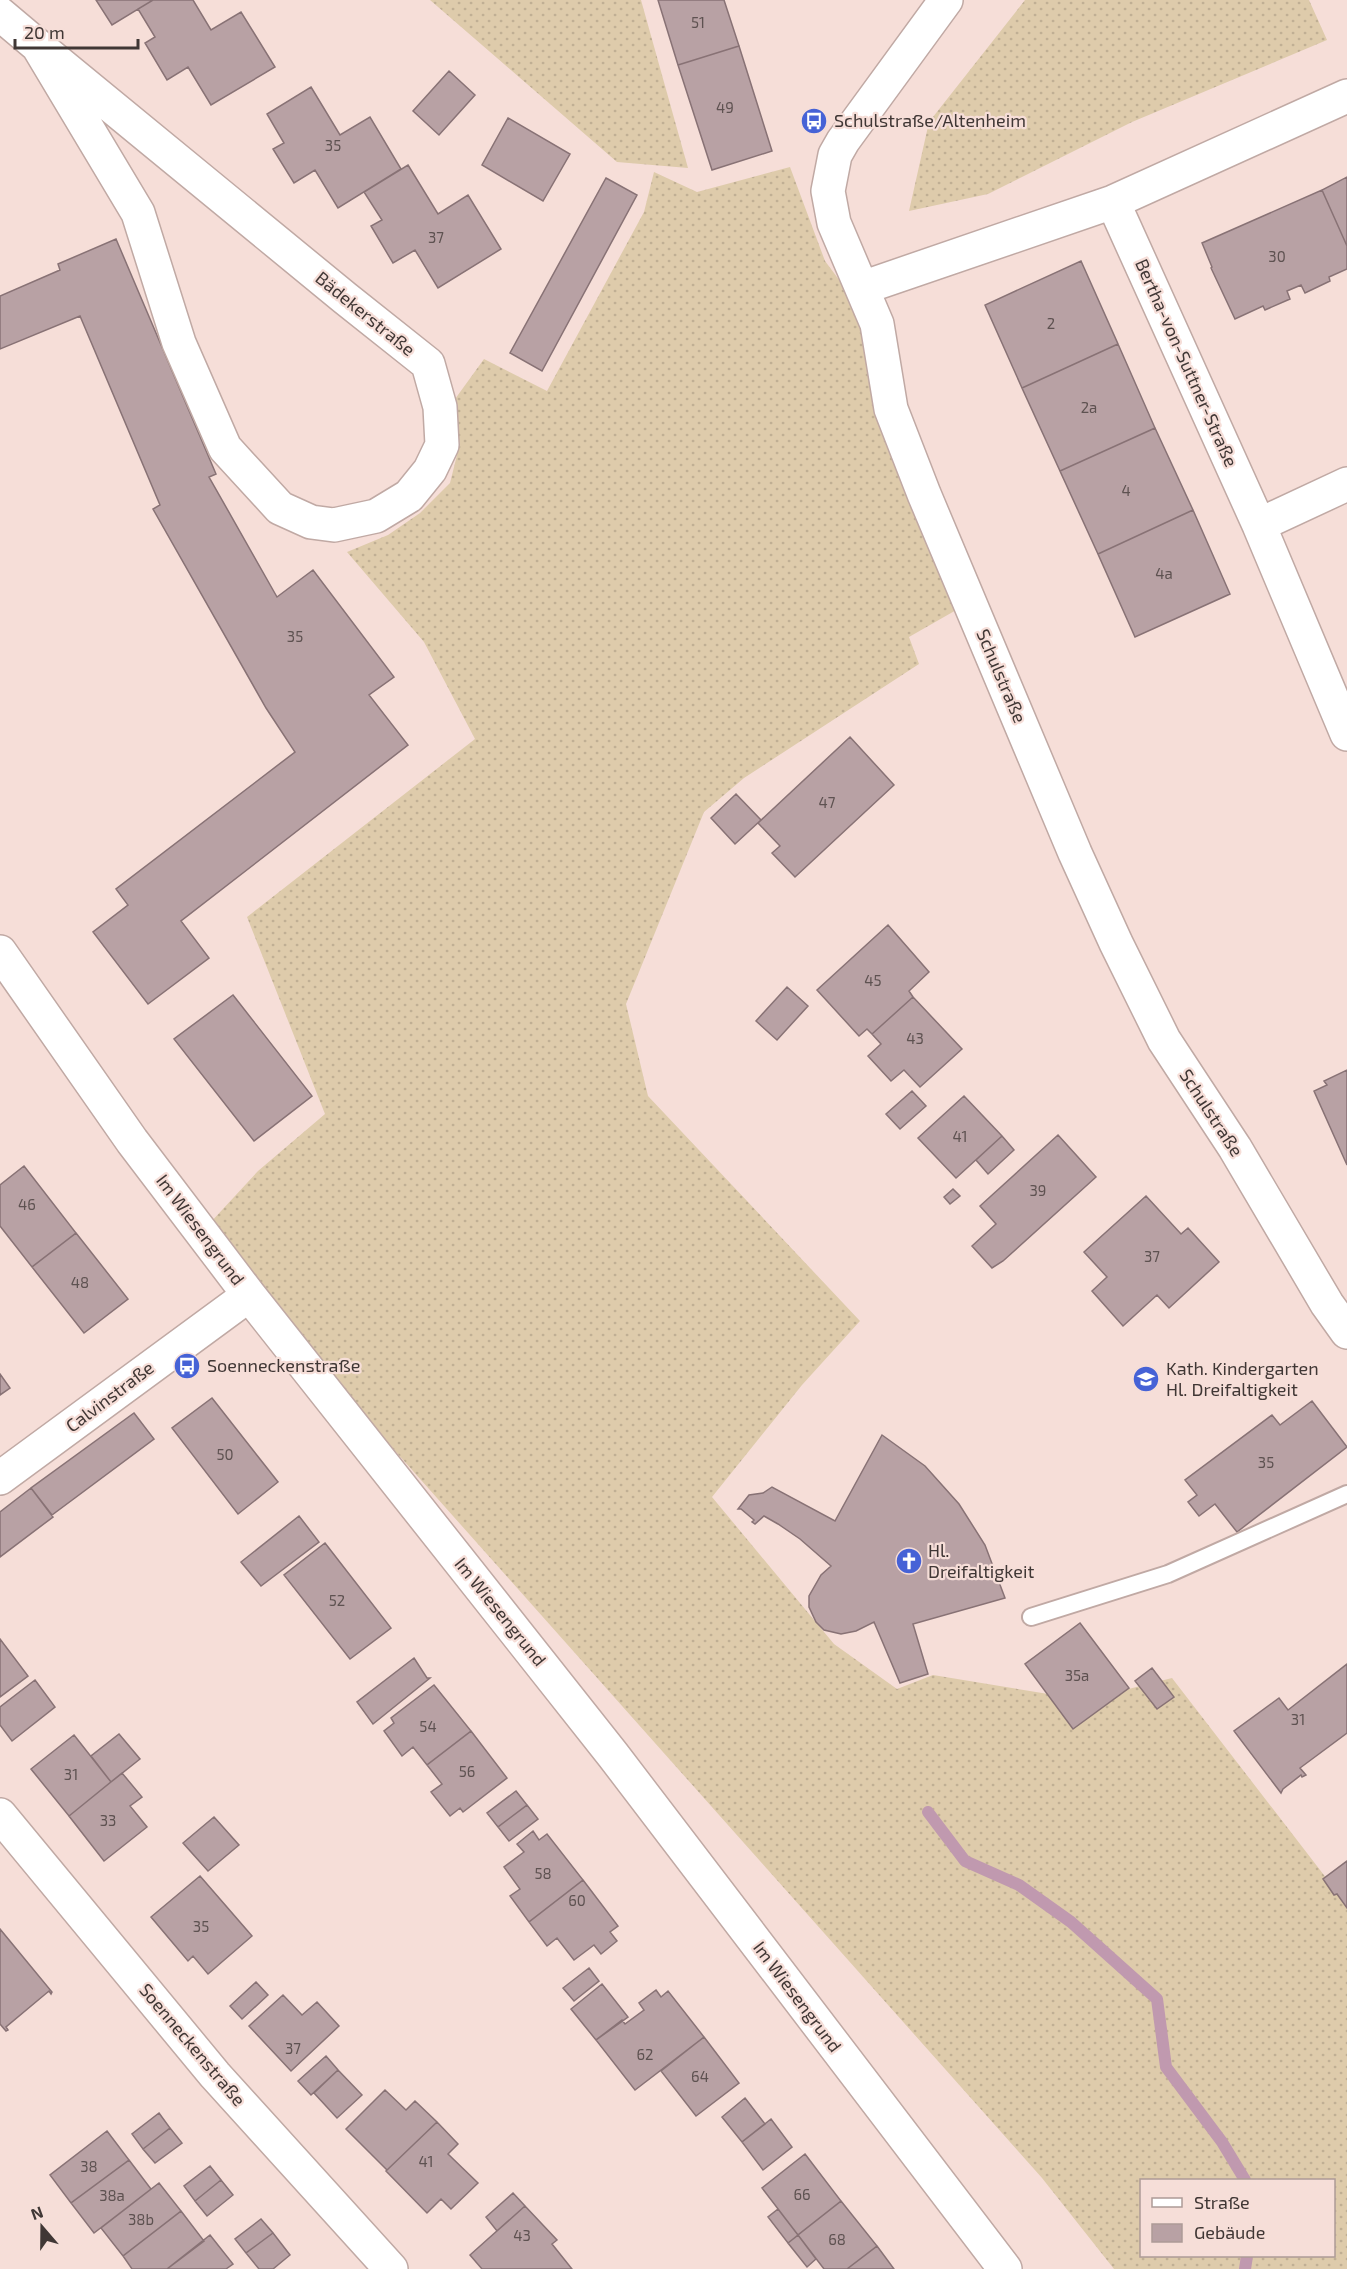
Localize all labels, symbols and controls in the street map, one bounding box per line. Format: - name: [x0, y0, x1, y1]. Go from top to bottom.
- scale bar: [15, 12, 138, 50]
- house number: 51: [691, 13, 705, 31]
- text: 20 m: [24, 21, 65, 43]
- house number: 49: [716, 98, 734, 116]
- bus stop icon: Schulstraße/Altenheim: [799, 106, 829, 136]
- place label: Schulstraße/Altenheim: [834, 109, 1026, 131]
- house number: 35: [325, 136, 341, 154]
- house number: 37: [428, 228, 444, 246]
- house number: 30: [1268, 247, 1286, 265]
- street label: Bertha-von-Suttner-Straße: [1131, 255, 1243, 470]
- street label: Bädekerstraße: [311, 266, 420, 360]
- house number: 2: [1047, 314, 1055, 332]
- house number: 2a: [1081, 398, 1097, 416]
- house number: 4: [1121, 481, 1131, 499]
- house number: 4a: [1155, 564, 1173, 582]
- street label: Schulstraße: [972, 625, 1032, 726]
- house number: 35: [287, 627, 303, 645]
- house number: 47: [819, 793, 836, 811]
- house number: 45: [864, 971, 882, 989]
- house number: 43: [906, 1029, 924, 1047]
- street label: Schulstraße: [1175, 1065, 1248, 1160]
- house number: 41: [952, 1127, 968, 1145]
- street label: Im Wiesengrund: [152, 1170, 250, 1289]
- house number: 39: [1030, 1181, 1046, 1199]
- house number: 46: [18, 1195, 36, 1213]
- house number: 37: [1144, 1247, 1160, 1265]
- house number: 48: [71, 1273, 89, 1291]
- bus stop icon: Soenneckenstraße: [172, 1351, 202, 1381]
- place label: Soenneckenstraße: [207, 1354, 360, 1376]
- street label: Calvinstraße: [61, 1356, 158, 1436]
- place label: Kath. Kindergarten Hl. Dreifaltigkeit: [1166, 1357, 1319, 1400]
- school or university icon: Kath. Kindergarten Hl. Dreifaltigkeit: [1131, 1364, 1161, 1394]
- house number: 50: [216, 1445, 234, 1463]
- house number: 35: [1258, 1453, 1274, 1471]
- place label: Hl. Dreifaltigkeit: [928, 1539, 1034, 1582]
- church icon: Hl. Dreifaltigkeit: [894, 1546, 924, 1576]
- street label: Im Wiesengrund: [450, 1553, 551, 1670]
- house number: 52: [329, 1591, 345, 1609]
- house number: 35a: [1065, 1666, 1089, 1684]
- house number: 31: [1291, 1710, 1305, 1728]
- house number: 54: [419, 1717, 437, 1735]
- house number: 56: [459, 1762, 475, 1780]
- house number: 31: [64, 1765, 78, 1783]
- house number: 33: [100, 1811, 116, 1829]
- house number: 58: [534, 1864, 552, 1882]
- house number: 60: [568, 1891, 586, 1909]
- house number: 35: [193, 1917, 209, 1935]
- street label: Im Wiesengrund: [749, 1937, 847, 2056]
- street label: Soenneckenstraße: [135, 1979, 250, 2110]
- house number: 37: [285, 2039, 301, 2057]
- house number: 62: [636, 2045, 654, 2063]
- house number: 64: [691, 2067, 709, 2085]
- house number: 41: [418, 2152, 434, 2170]
- house number: 38: [80, 2157, 98, 2175]
- legend: [1140, 2179, 1335, 2257]
- house number: 66: [793, 2185, 811, 2203]
- house number: 38a: [99, 2186, 125, 2204]
- text: Straße: [1194, 2191, 1250, 2213]
- north arrow: [12, 2197, 72, 2257]
- text: N: [28, 2202, 45, 2223]
- house number: 38b: [128, 2210, 154, 2228]
- text: Gebäude: [1194, 2221, 1265, 2243]
- house number: 43: [513, 2226, 531, 2244]
- house number: 68: [828, 2230, 846, 2248]

